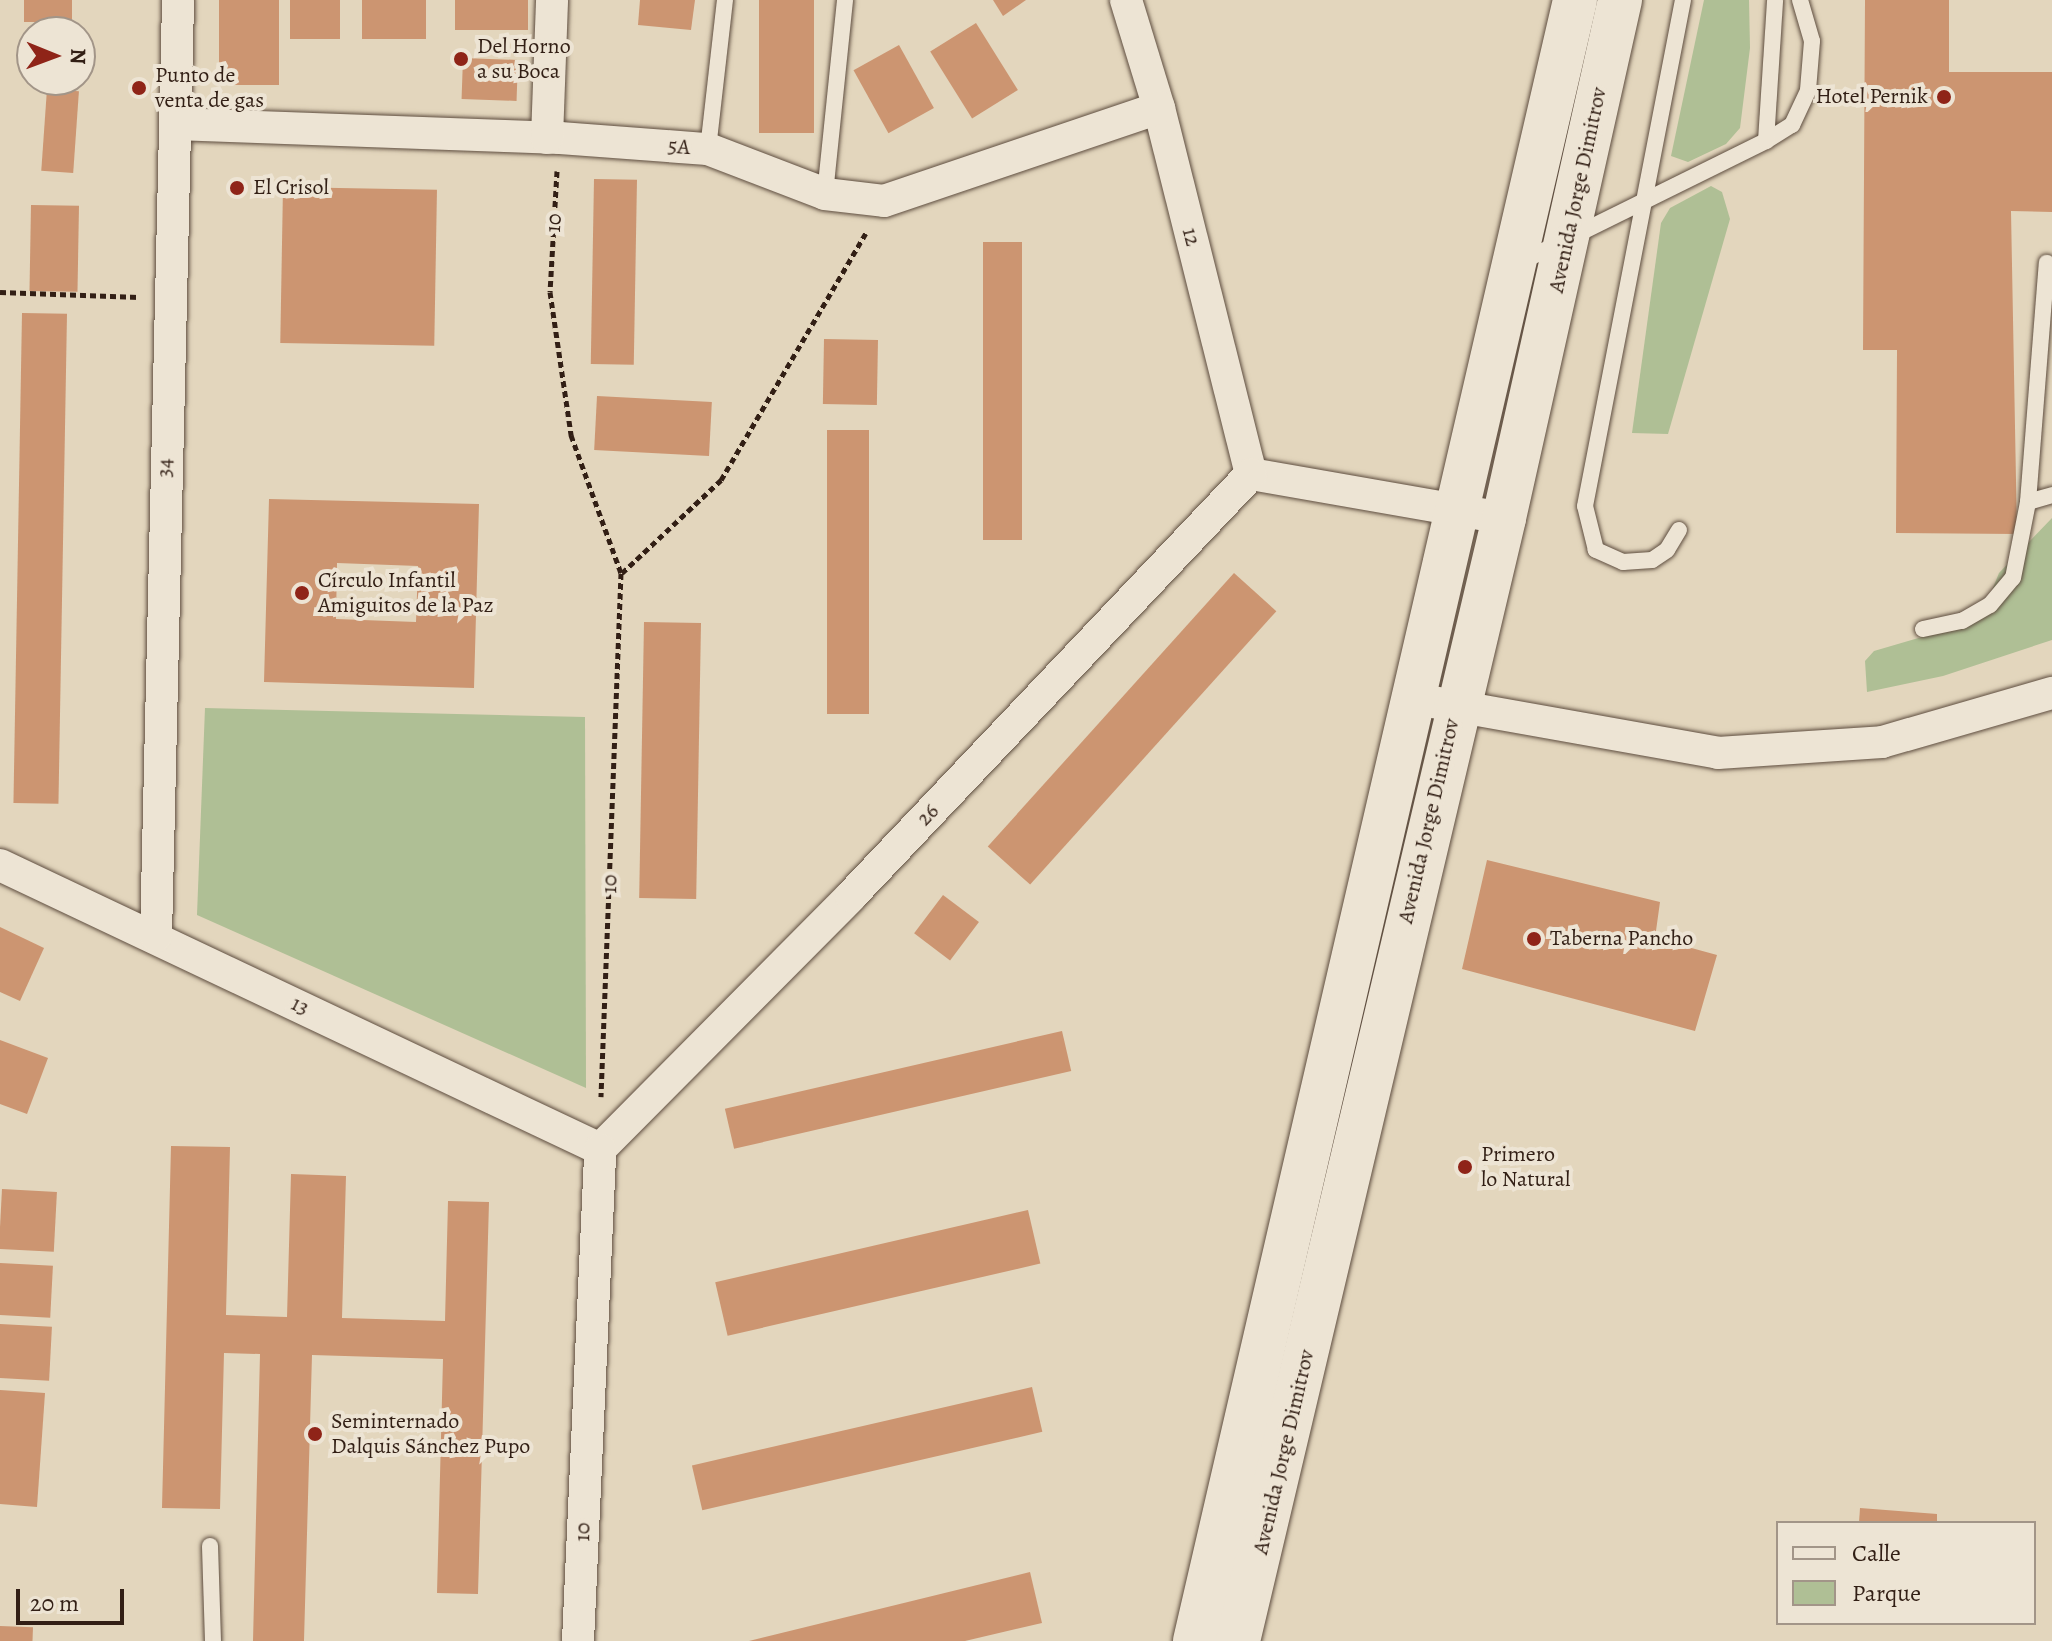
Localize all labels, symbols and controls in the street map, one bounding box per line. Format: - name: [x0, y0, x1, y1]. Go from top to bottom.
- north arrow: [16, 16, 96, 96]
- place label: Del Horno a su Boca: [477, 33, 571, 84]
- text: N: [63, 48, 93, 65]
- marker: Del Horno a su Boca: [452, 50, 470, 68]
- place label: Punto de venta de gas: [155, 62, 264, 114]
- marker: Punto de venta de gas: [130, 79, 148, 97]
- place label: Hotel Pernik: [1815, 84, 1928, 110]
- street label: Avenida Jorge Dimitrov: [1543, 85, 1613, 295]
- marker: Hotel Pernik: [1935, 88, 1953, 106]
- street label: 5A: [667, 133, 691, 161]
- place label: El Crisol: [253, 175, 329, 201]
- marker: El Crisol: [228, 179, 246, 197]
- street label: 10: [540, 212, 568, 234]
- street label: 12: [1176, 225, 1206, 249]
- street label: 34: [152, 458, 178, 478]
- place label: Círculo Infantil Amiguitos de la Paz: [318, 567, 494, 618]
- marker: Círculo Infantil Amiguitos de la Paz: [293, 584, 311, 602]
- street label: Avenida Jorge Dimitrov: [1393, 716, 1465, 926]
- street label: 26: [911, 798, 945, 832]
- street label: 10: [596, 874, 624, 894]
- place label: Taberna Pancho: [1550, 926, 1693, 952]
- marker: Taberna Pancho: [1525, 930, 1543, 948]
- street label: 13: [287, 990, 313, 1022]
- place label: Primero lo Natural: [1481, 1141, 1570, 1192]
- marker: Primero lo Natural: [1456, 1158, 1474, 1176]
- street label: Avenida Jorge Dimitrov: [1248, 1347, 1320, 1557]
- place label: Seminternado Dalquis Sánchez Pupo: [331, 1408, 530, 1460]
- marker: Seminternado Dalquis Sánchez Pupo: [306, 1425, 324, 1443]
- legend: [1776, 1521, 2036, 1625]
- street label: 10: [569, 1522, 597, 1542]
- text: Calle: [1852, 1537, 1901, 1569]
- scale bar: [20, 1573, 128, 1623]
- text: Parque: [1852, 1577, 1921, 1609]
- text: 20 m: [30, 1587, 79, 1619]

